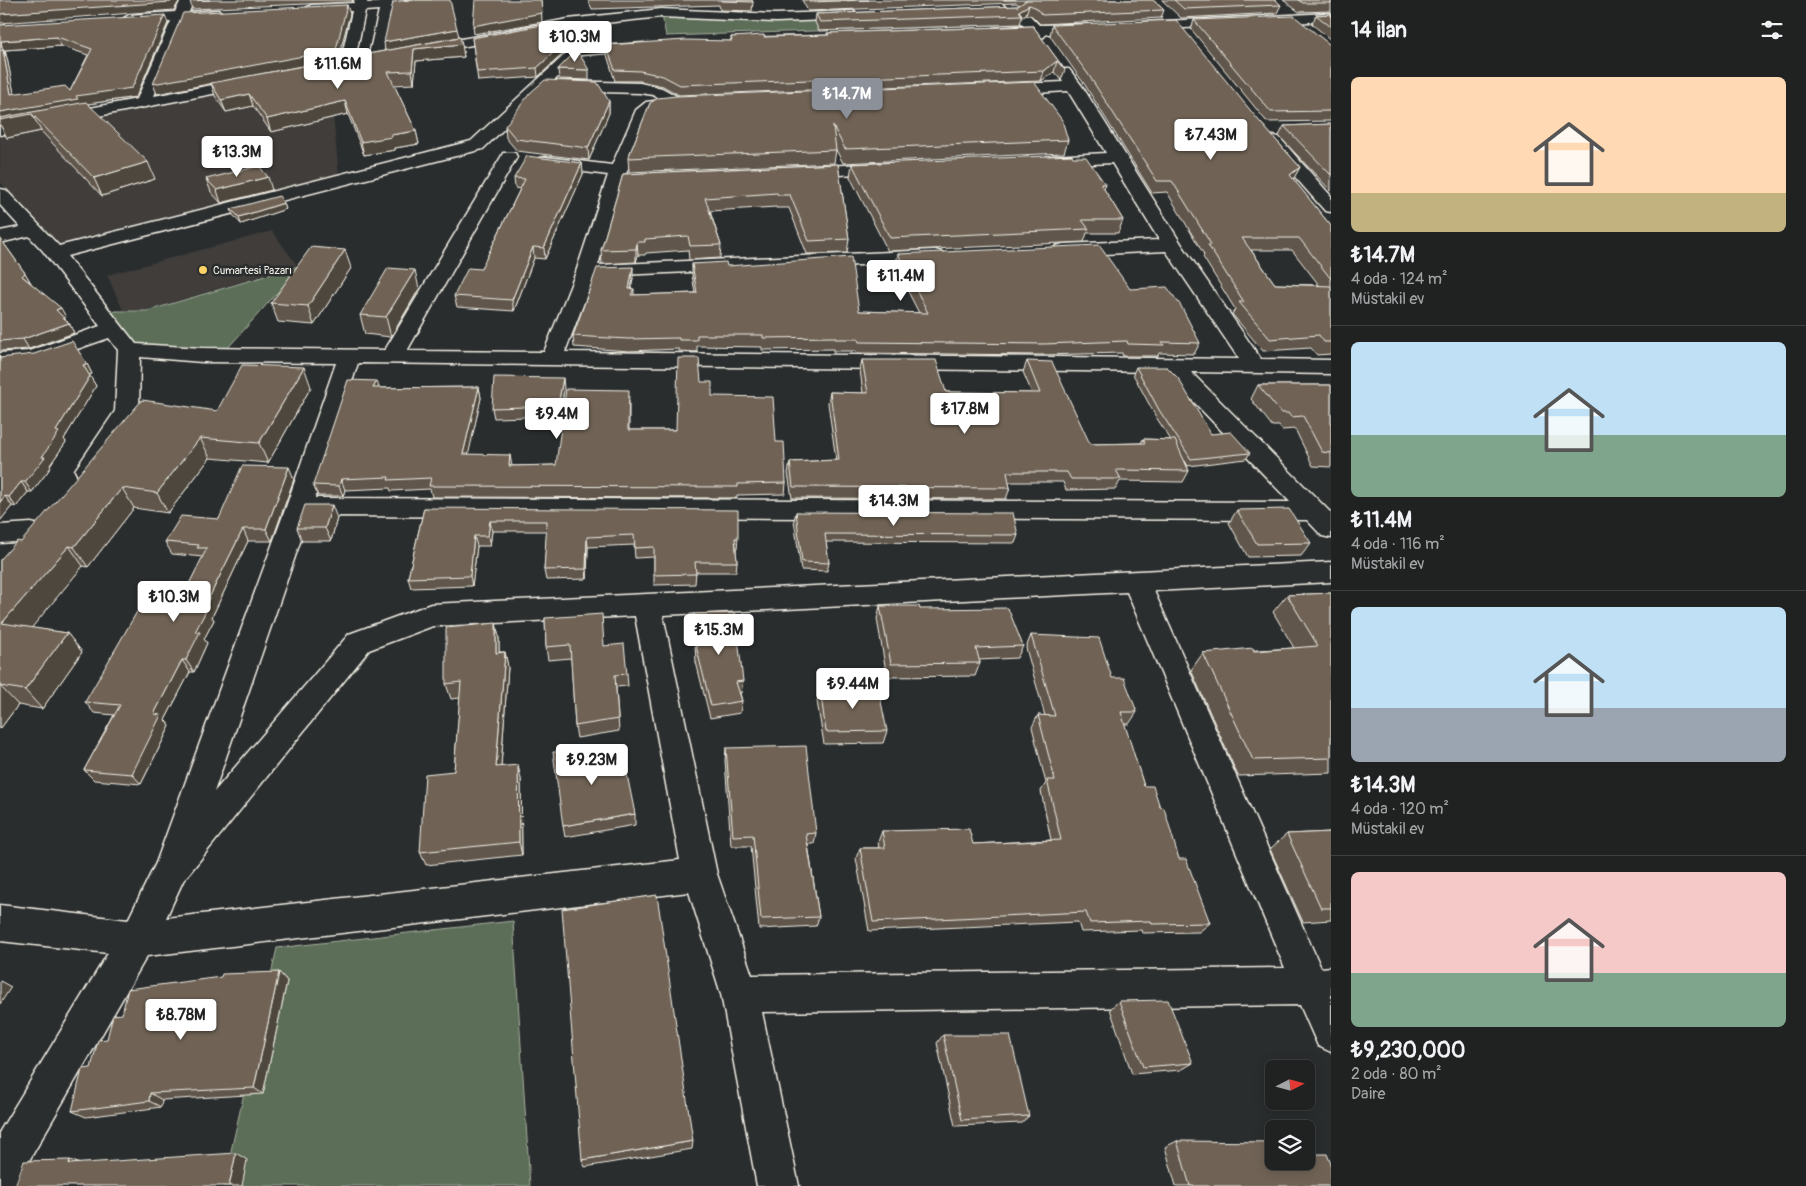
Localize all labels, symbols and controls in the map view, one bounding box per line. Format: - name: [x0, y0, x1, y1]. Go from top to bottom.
- icon: filters: [1758, 16, 1786, 44]
- text: 14 ilan: [1351, 17, 1407, 44]
- pin: ₺10.3M: [534, 20, 616, 63]
- text: ₺10.3M: [550, 27, 600, 47]
- pin: ₺11.6M: [297, 48, 379, 90]
- text: ₺11.6M: [315, 54, 361, 74]
- pin: ₺14.7M: [806, 78, 888, 120]
- text: ₺14.7M: [823, 84, 871, 104]
- icon: home: [1524, 109, 1614, 199]
- pin: ₺7.43M: [1170, 119, 1252, 161]
- text: ₺7.43M: [1185, 125, 1237, 145]
- pin: ₺13.3M: [196, 136, 278, 178]
- text: ₺13.3M: [213, 142, 261, 162]
- text: ₺14.7M: [1351, 242, 1415, 269]
- pin: ₺11.4M: [860, 260, 942, 302]
- marker: Cumartesi Pazarı: [197, 264, 209, 276]
- place label: Cumartesi Pazarı: [213, 264, 292, 277]
- text: ₺11.4M: [878, 266, 924, 286]
- text: 4 oda · 124 m²: [1351, 269, 1447, 289]
- text: Müstakil ev: [1351, 289, 1425, 309]
- icon: home: [1524, 375, 1614, 465]
- pin: ₺17.8M: [924, 392, 1006, 435]
- pin: ₺9.4M: [522, 398, 592, 440]
- text: ₺17.8M: [941, 399, 989, 419]
- text: ₺9.4M: [536, 404, 578, 424]
- pin: ₺14.3M: [853, 484, 935, 527]
- text: ₺14.3M: [869, 491, 919, 511]
- text: ₺11.4M: [1351, 507, 1412, 534]
- text: 4 oda · 116 m²: [1351, 534, 1445, 554]
- text: Müstakil ev: [1351, 554, 1425, 574]
- pin: ₺10.3M: [133, 580, 215, 623]
- text: ₺10.3M: [149, 587, 199, 607]
- pin: ₺15.3M: [678, 614, 760, 656]
- text: ₺15.3M: [695, 620, 743, 640]
- icon: home: [1524, 640, 1614, 730]
- pin: ₺9.44M: [812, 668, 894, 710]
- text: ₺9.44M: [827, 674, 879, 694]
- pin: ₺9.23M: [551, 744, 633, 786]
- text: ₺9.23M: [567, 750, 617, 770]
- text: ₺14.3M: [1351, 772, 1415, 799]
- text: 4 oda · 120 m²: [1351, 799, 1449, 819]
- text: Müstakil ev: [1351, 819, 1425, 839]
- icon: home: [1524, 905, 1614, 995]
- pin: ₺8.78M: [140, 998, 222, 1041]
- text: ₺8.78M: [156, 1005, 206, 1025]
- text: ₺9,230,000: [1351, 1037, 1465, 1064]
- north arrow: [1265, 1060, 1315, 1110]
- map controls: [1265, 1060, 1315, 1170]
- text: 2 oda · 80 m²: [1351, 1064, 1442, 1084]
- text: Daire: [1351, 1084, 1385, 1104]
- button: layers: [1265, 1120, 1315, 1170]

